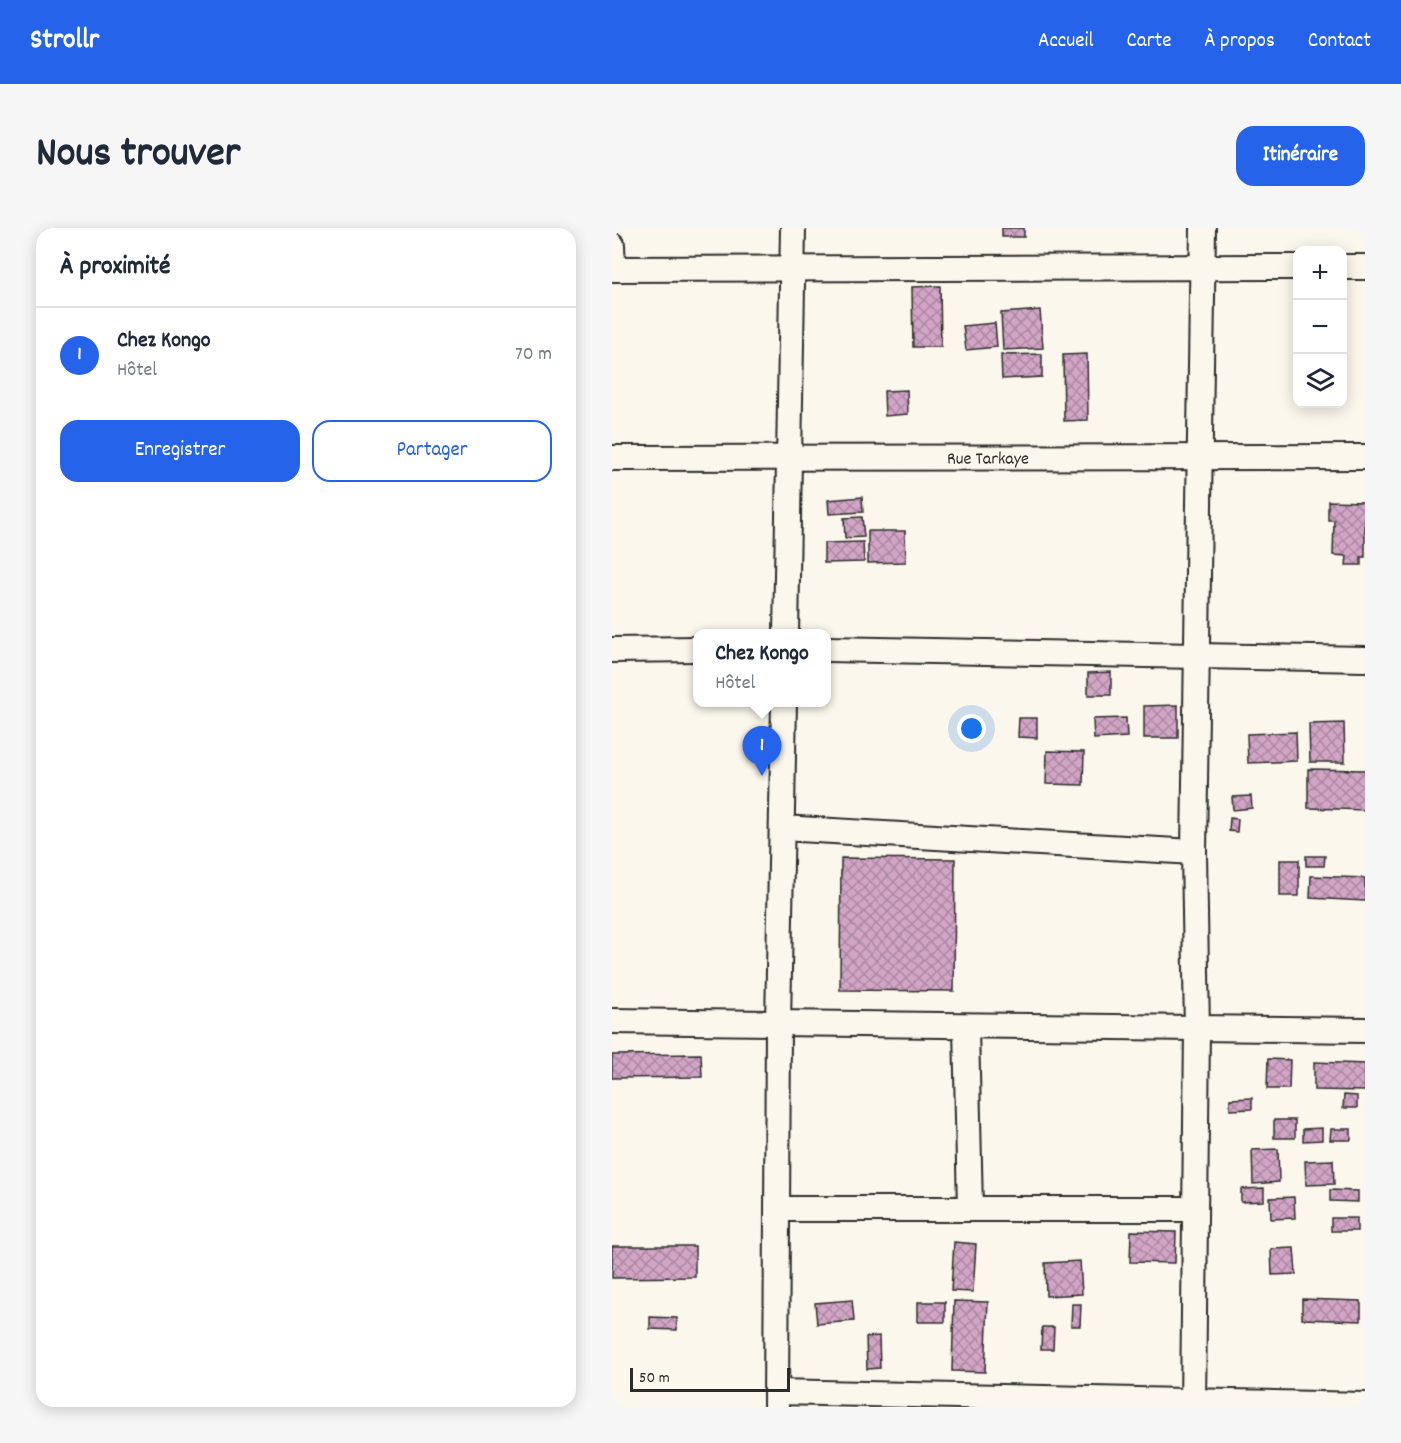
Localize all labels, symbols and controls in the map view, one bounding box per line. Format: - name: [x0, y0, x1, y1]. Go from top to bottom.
- text: Strollr: [30, 22, 99, 62]
- text: Accueil: [1038, 27, 1093, 57]
- text: Carte: [1126, 27, 1171, 57]
- text: À propos: [1204, 27, 1275, 57]
- text: Contact: [1308, 27, 1371, 57]
- text: Nous trouver: [36, 126, 240, 186]
- button: Itinéraire: [1236, 126, 1365, 186]
- map controls: [1293, 246, 1347, 408]
- button: +: [1293, 246, 1347, 300]
- text: À proximité: [60, 249, 170, 286]
- button: −: [1293, 300, 1347, 354]
- text: Chez Kongo: [117, 326, 211, 357]
- text: 1: [77, 341, 82, 369]
- text: 70 m: [515, 341, 552, 369]
- button: layers: [1293, 354, 1347, 408]
- text: Hôtel: [117, 357, 157, 385]
- button: Enregistrer: [60, 420, 300, 482]
- button: Partager: [312, 420, 552, 482]
- street label: Rue Tarkaye: [947, 447, 1029, 473]
- popup: [693, 629, 831, 707]
- text: Chez Kongo: [715, 639, 809, 670]
- text: Hôtel: [715, 670, 755, 698]
- your location: [957, 714, 986, 743]
- pin: 1: [742, 726, 782, 776]
- scale bar: [630, 1365, 790, 1392]
- text: 50 m: [639, 1367, 670, 1390]

